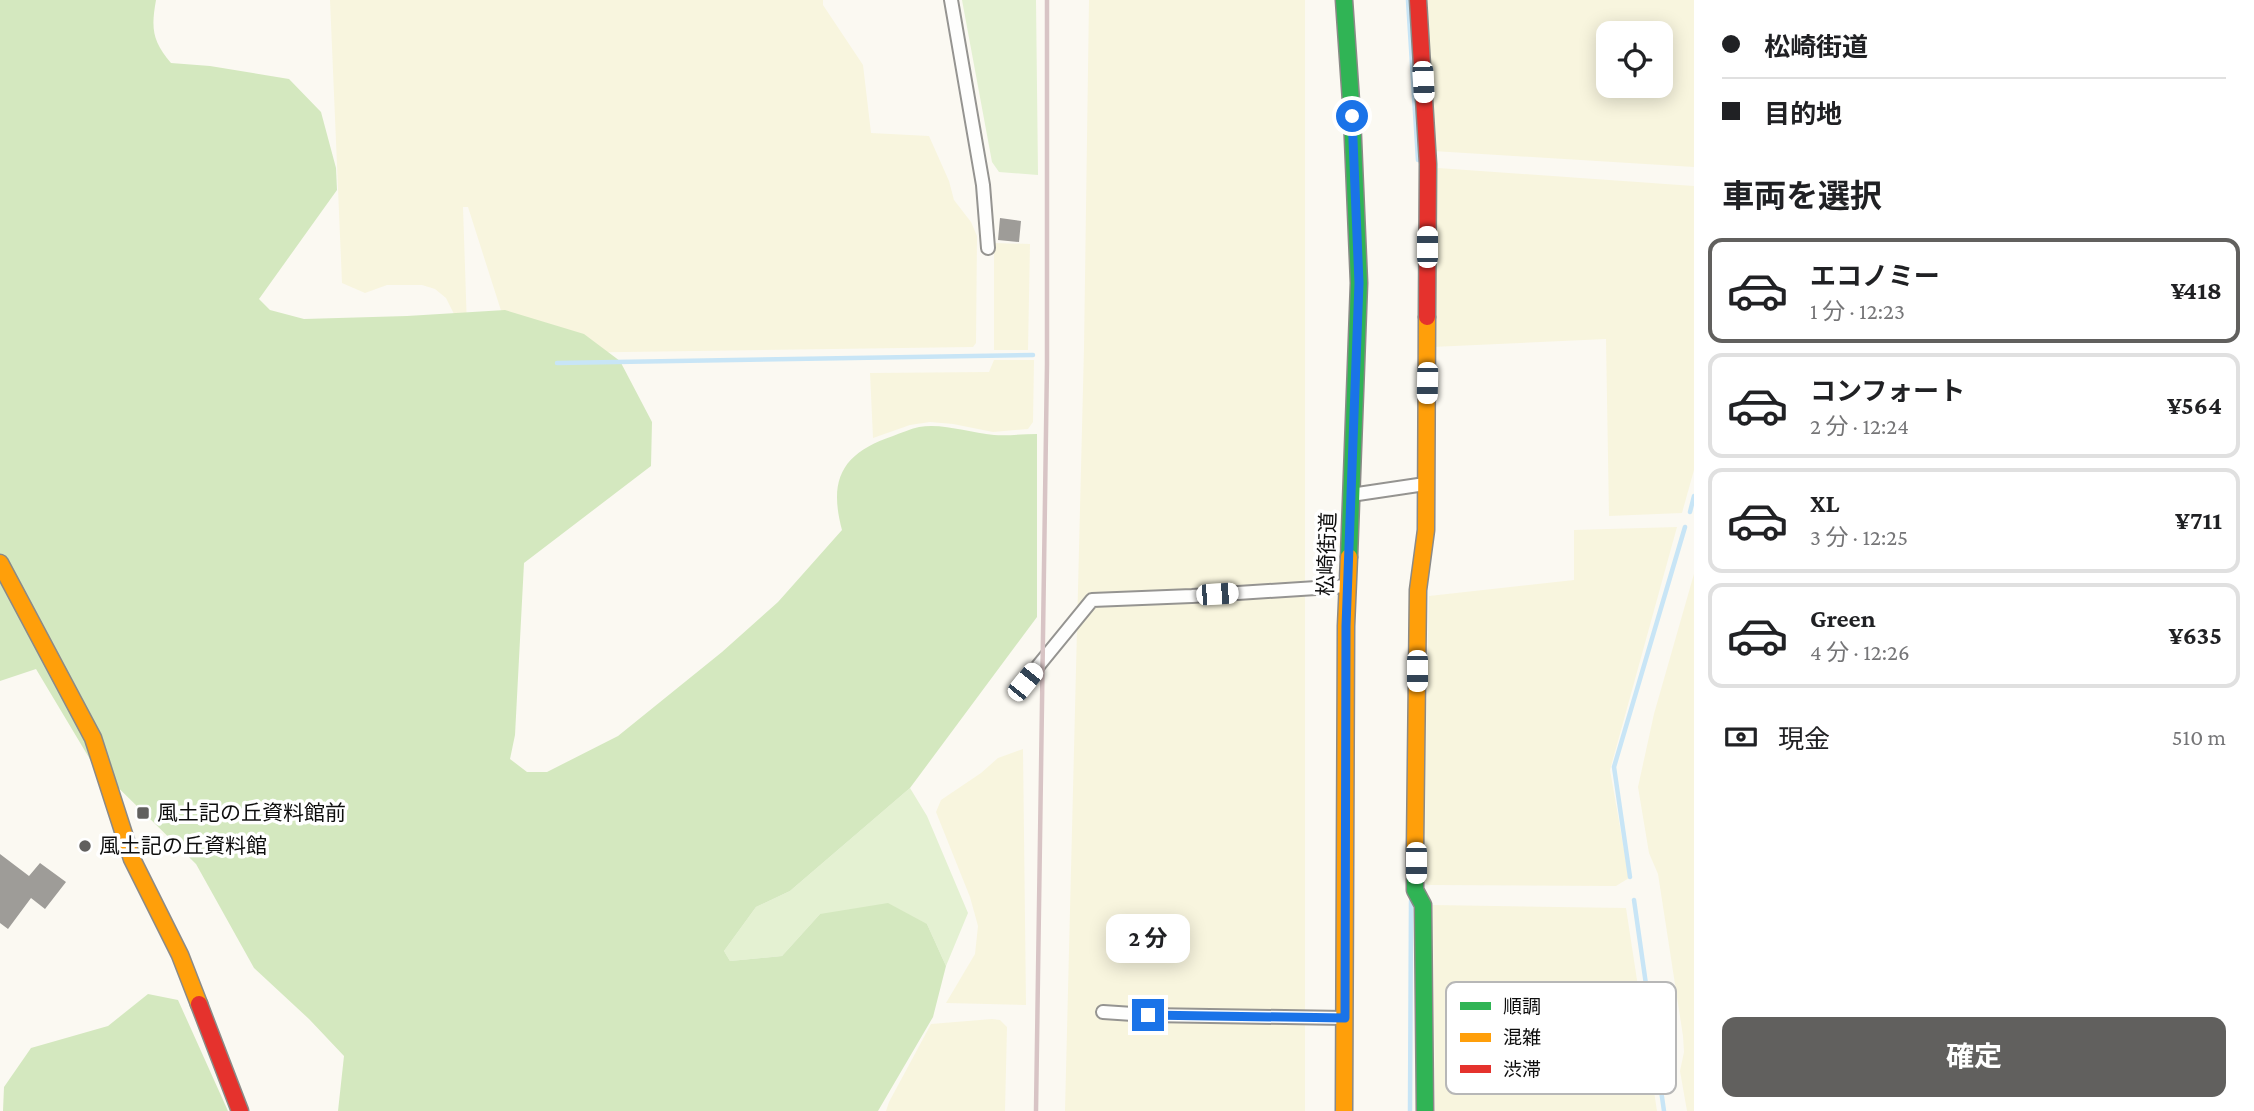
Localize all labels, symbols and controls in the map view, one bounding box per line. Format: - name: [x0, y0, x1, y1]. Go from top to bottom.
- map controls: [1596, 21, 1673, 98]
- button: locate: [1596, 21, 1673, 98]
- text: 松崎街道: [1764, 33, 1868, 62]
- car: [1412, 60, 1435, 104]
- route start: [1336, 100, 1368, 132]
- text: 目的地: [1764, 100, 1842, 129]
- text: 車両を選択: [1722, 178, 1882, 214]
- car: [1417, 226, 1438, 268]
- icon: car: [1726, 259, 1789, 322]
- text: エコノミー: [1810, 262, 1940, 291]
- text: ¥418: [2171, 276, 2222, 305]
- text: 1 分 · 12:23: [1810, 298, 1905, 324]
- car: [1417, 362, 1438, 404]
- icon: car: [1726, 374, 1789, 437]
- text: コンフォート: [1810, 377, 1965, 406]
- text: ¥564: [2167, 391, 2222, 420]
- text: 2 分 · 12:24: [1810, 413, 1909, 439]
- icon: car: [1726, 489, 1789, 552]
- text: XL: [1810, 489, 1839, 518]
- text: ¥711: [2175, 506, 2222, 535]
- street label: 松崎街道: [1314, 512, 1340, 596]
- text: 3 分 · 12:25: [1810, 524, 1908, 550]
- car: [1196, 582, 1239, 606]
- icon: car: [1726, 604, 1789, 667]
- text: Green: [1810, 604, 1876, 633]
- text: ¥635: [2169, 621, 2222, 650]
- text: 4 分 · 12:26: [1810, 639, 1910, 665]
- car: [1407, 650, 1428, 692]
- car: [1004, 659, 1047, 705]
- icon: cash: [1722, 718, 1760, 756]
- text: 510 m: [2172, 724, 2226, 750]
- text: 現金: [1778, 725, 1830, 754]
- place label: 風土記の丘資料館前: [157, 801, 346, 825]
- marker: 風土記の丘資料館前: [135, 805, 151, 821]
- place label: 風土記の丘資料館: [99, 834, 267, 858]
- marker: 風土記の丘資料館: [77, 838, 93, 854]
- car: [1406, 842, 1427, 884]
- callout: 2 分: [1106, 914, 1190, 962]
- text: 2 分: [1128, 925, 1168, 951]
- legend: [1446, 982, 1676, 1094]
- text: 順調: [1503, 996, 1541, 1017]
- route end: [1132, 999, 1164, 1031]
- button: 確定: [1722, 1017, 2226, 1097]
- text: 混雑: [1503, 1027, 1541, 1048]
- text: 渋滞: [1503, 1059, 1541, 1080]

